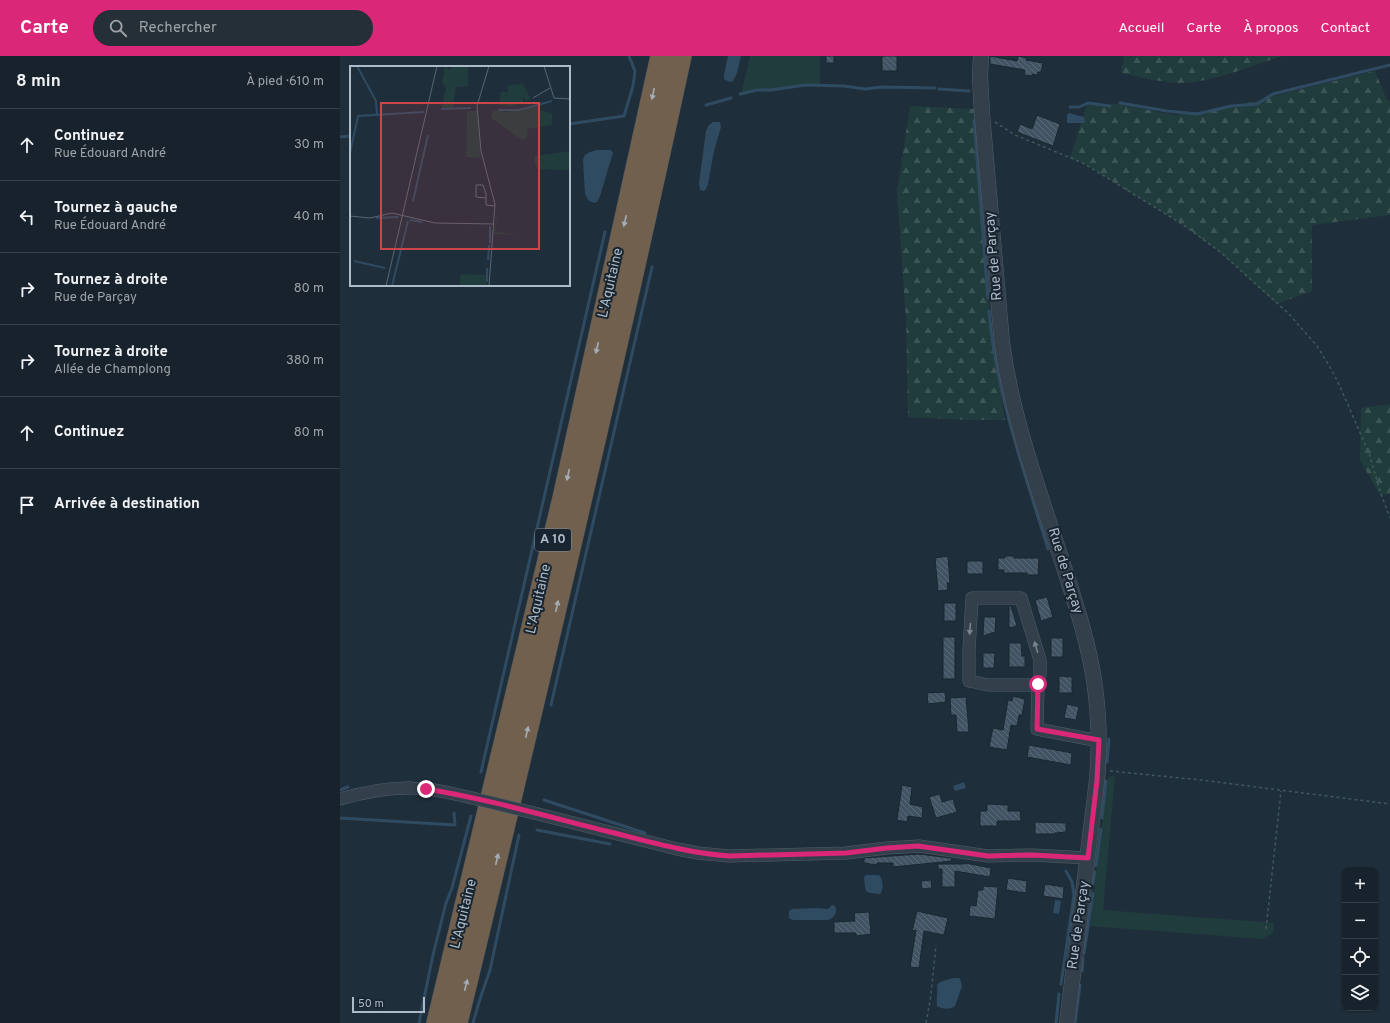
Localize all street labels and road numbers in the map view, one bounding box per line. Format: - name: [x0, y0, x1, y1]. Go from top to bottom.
- street label: Rue de Parçay: [982, 211, 1006, 301]
- street label: L'Aquitaine: [595, 246, 627, 320]
- street label: Rue de Parçay: [1044, 526, 1086, 616]
- road number: A 10: [535, 529, 571, 551]
- street label: L'Aquitaine: [523, 562, 555, 636]
- street label: L'Aquitaine: [447, 877, 481, 951]
- street label: Rue de Parçay: [1064, 880, 1094, 970]

